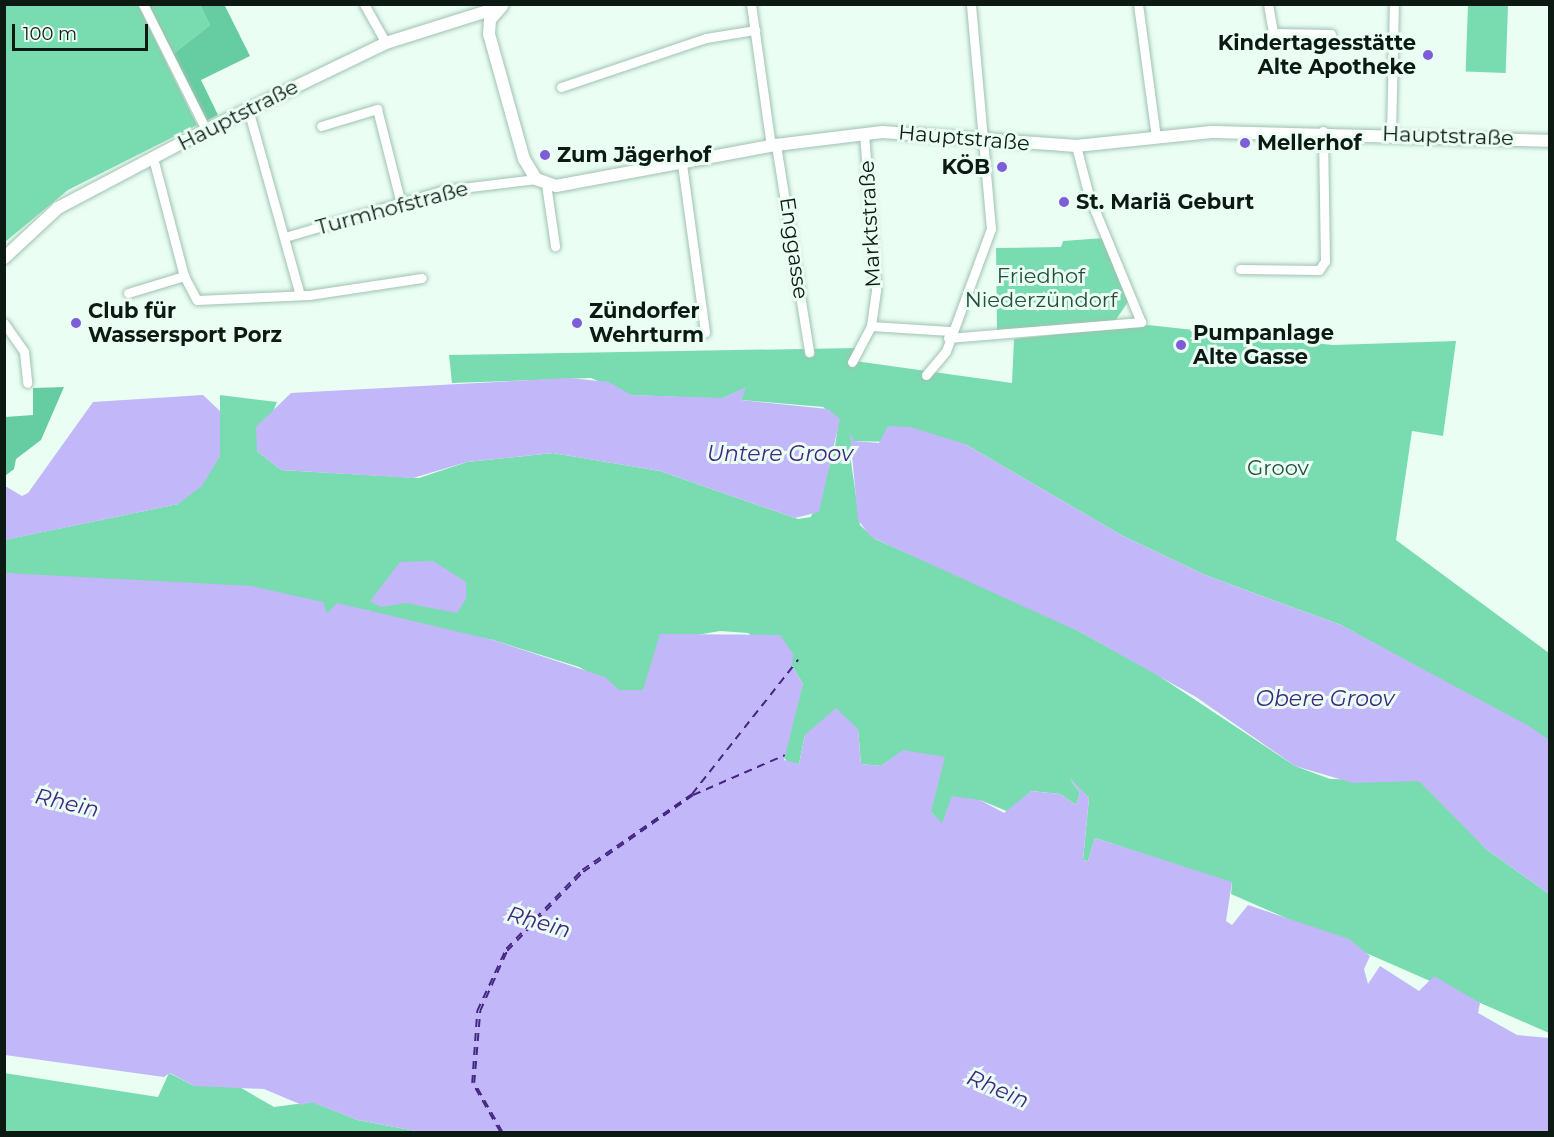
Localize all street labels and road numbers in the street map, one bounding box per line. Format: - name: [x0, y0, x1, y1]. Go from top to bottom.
- street label: Hauptstraße: [174, 74, 302, 156]
- street label: Hauptstraße: [897, 120, 1031, 156]
- street label: Hauptstraße: [1382, 121, 1514, 151]
- street label: Marktstraße: [854, 160, 886, 288]
- street label: Turmhofstraße: [313, 176, 471, 240]
- street label: Enggasse: [774, 195, 814, 301]

